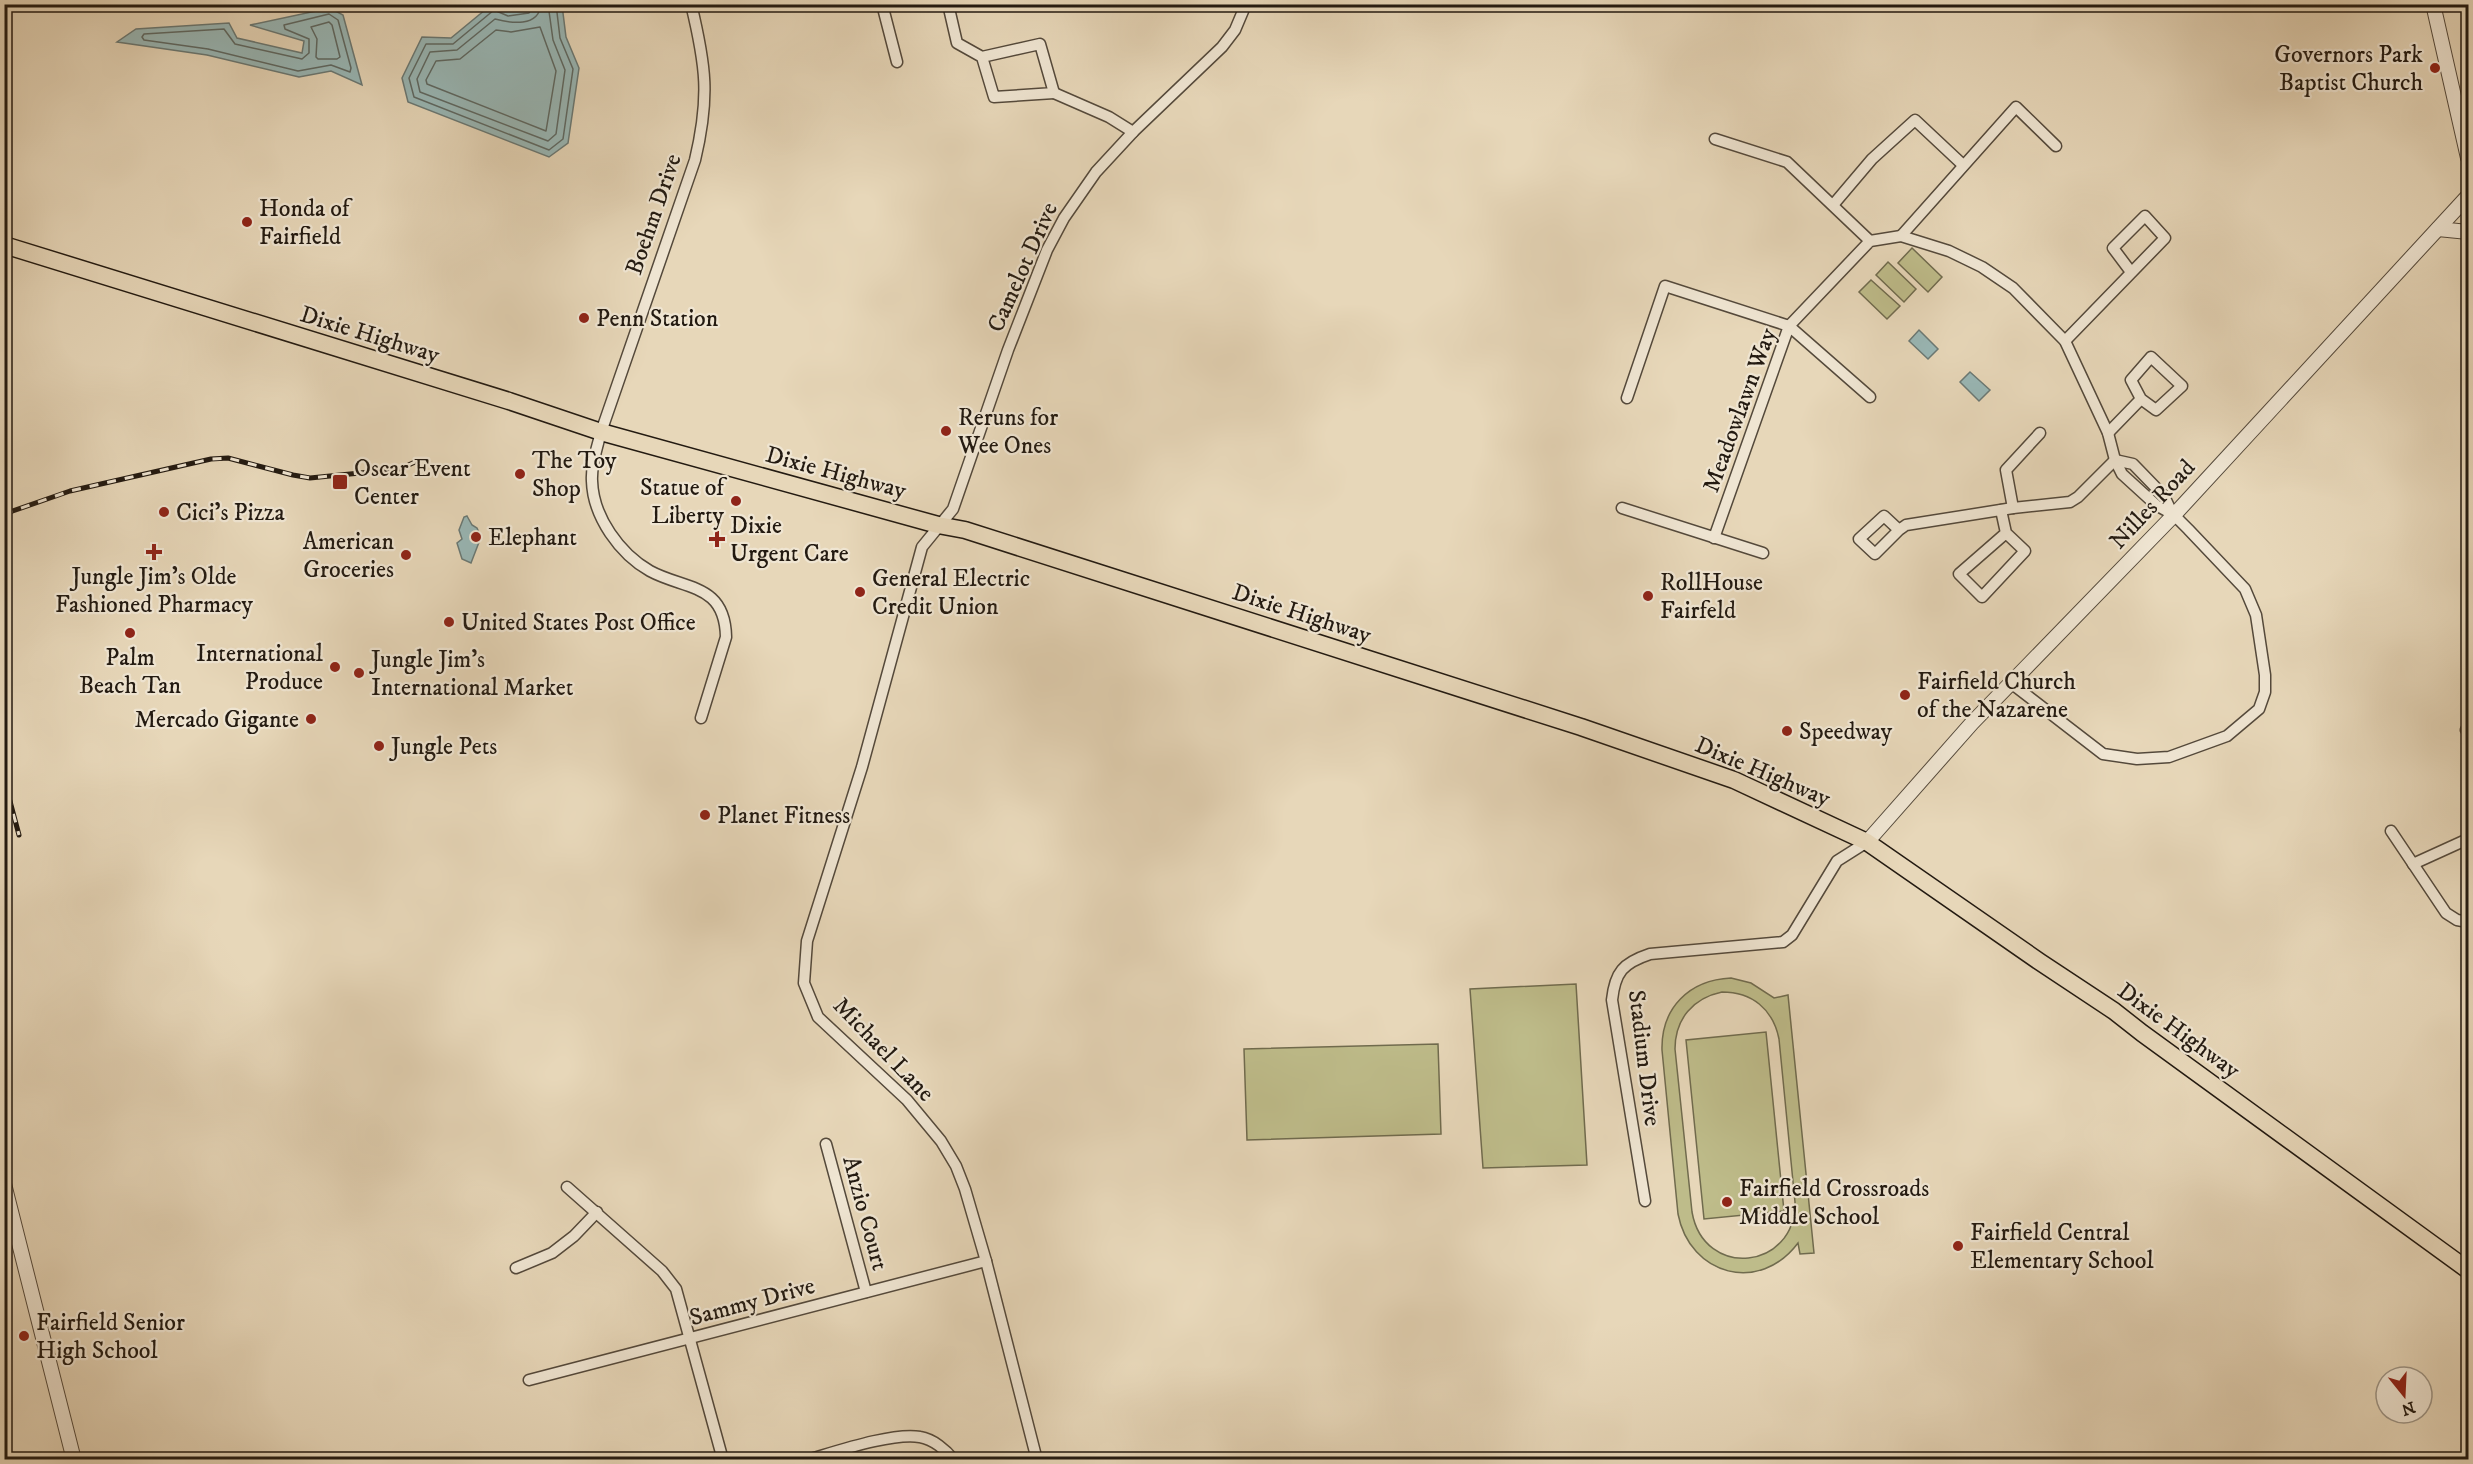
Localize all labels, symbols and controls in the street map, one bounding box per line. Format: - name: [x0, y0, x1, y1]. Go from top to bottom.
- place label: Governors Park Baptist Church: [2274, 40, 2423, 98]
- marker: Governors Park Baptist Church: [2428, 61, 2442, 75]
- street label: Boehm Drive: [619, 150, 689, 279]
- place label: Honda of Fairfield: [259, 194, 353, 252]
- street label: Camelot Drive: [981, 198, 1065, 337]
- marker: Honda of Fairfield: [240, 215, 254, 229]
- street label: Dixie Highway: [296, 300, 444, 371]
- place label: Penn Station: [596, 304, 719, 334]
- marker: Penn Station: [577, 311, 591, 325]
- street label: Meadowlawn Way: [1696, 324, 1784, 497]
- place label: Reruns for Wee Ones: [957, 403, 1058, 461]
- marker: Reruns for Wee Ones: [939, 424, 953, 438]
- street label: Dixie Highway: [762, 440, 910, 506]
- place label: The Toy Shop: [532, 446, 617, 504]
- street label: Nilles Road: [2103, 453, 2202, 556]
- place label: Oscar Event Center: [354, 454, 471, 512]
- marker: The Toy Shop: [513, 467, 527, 481]
- marker: Oscar Event Center: [331, 473, 349, 491]
- place label: Statue of Liberty: [640, 473, 727, 531]
- marker: Statue of Liberty: [729, 494, 743, 508]
- place label: Cici’s Pizza: [176, 498, 285, 528]
- marker: Cici’s Pizza: [157, 505, 171, 519]
- place label: Dixie Urgent Care: [730, 511, 849, 569]
- place label: Elephant: [488, 523, 577, 553]
- place label: American Groceries: [303, 527, 394, 585]
- marker: Elephant: [469, 530, 483, 544]
- marker: Dixie Urgent Care: [708, 530, 726, 548]
- marker: Jungle Jim’s Olde Fashioned Pharmacy: [147, 545, 161, 559]
- marker: American Groceries: [399, 548, 413, 562]
- place label: Jungle Jim’s Olde Fashioned Pharmacy: [55, 562, 253, 620]
- place label: General Electric Credit Union: [872, 564, 1030, 622]
- place label: RollHouse Fairfeld: [1660, 568, 1763, 626]
- street label: Dixie Highway: [1228, 577, 1376, 651]
- marker: General Electric Credit Union: [853, 585, 867, 599]
- marker: RollHouse Fairfeld: [1641, 589, 1655, 603]
- place label: United States Post Office: [461, 608, 696, 638]
- marker: United States Post Office: [442, 615, 456, 629]
- marker: Palm Beach Tan: [123, 626, 137, 640]
- place label: International Produce: [196, 639, 324, 697]
- place label: Palm Beach Tan: [79, 643, 182, 701]
- place label: Jungle Jim’s International Market: [369, 645, 574, 703]
- marker: International Produce: [328, 660, 342, 674]
- marker: Jungle Jim’s International Market: [352, 666, 366, 680]
- place label: Fairfield Church of the Nazarene: [1917, 667, 2076, 725]
- marker: Fairfield Church of the Nazarene: [1898, 688, 1912, 702]
- place label: Mercado Gigante: [134, 705, 299, 735]
- marker: Mercado Gigante: [304, 712, 318, 726]
- place label: Speedway: [1799, 717, 1893, 747]
- marker: Speedway: [1780, 724, 1794, 738]
- street label: Dixie Highway: [1690, 730, 1835, 814]
- place label: Jungle Pets: [389, 732, 497, 762]
- marker: Jungle Pets: [372, 739, 386, 753]
- place label: Planet Fitness: [717, 801, 850, 831]
- marker: Planet Fitness: [698, 808, 712, 822]
- street label: Dixie Highway: [2111, 976, 2246, 1086]
- street label: Stadium Drive: [1621, 988, 1667, 1128]
- street label: Michael Lane: [826, 991, 940, 1108]
- street label: Anzio Court: [835, 1153, 895, 1274]
- place label: Fairfield Crossroads Middle School: [1739, 1174, 1929, 1232]
- marker: Fairfield Crossroads Middle School: [1720, 1195, 1734, 1209]
- place label: Fairfield Central Elementary School: [1970, 1218, 2154, 1276]
- marker: Fairfield Central Elementary School: [1951, 1239, 1965, 1253]
- street label: Sammy Drive: [686, 1271, 818, 1333]
- place label: Fairfield Senior High School: [36, 1308, 185, 1366]
- marker: Fairfield Senior High School: [17, 1329, 31, 1343]
- north arrow: [2374, 1365, 2434, 1425]
- text: N: [2399, 1397, 2418, 1420]

